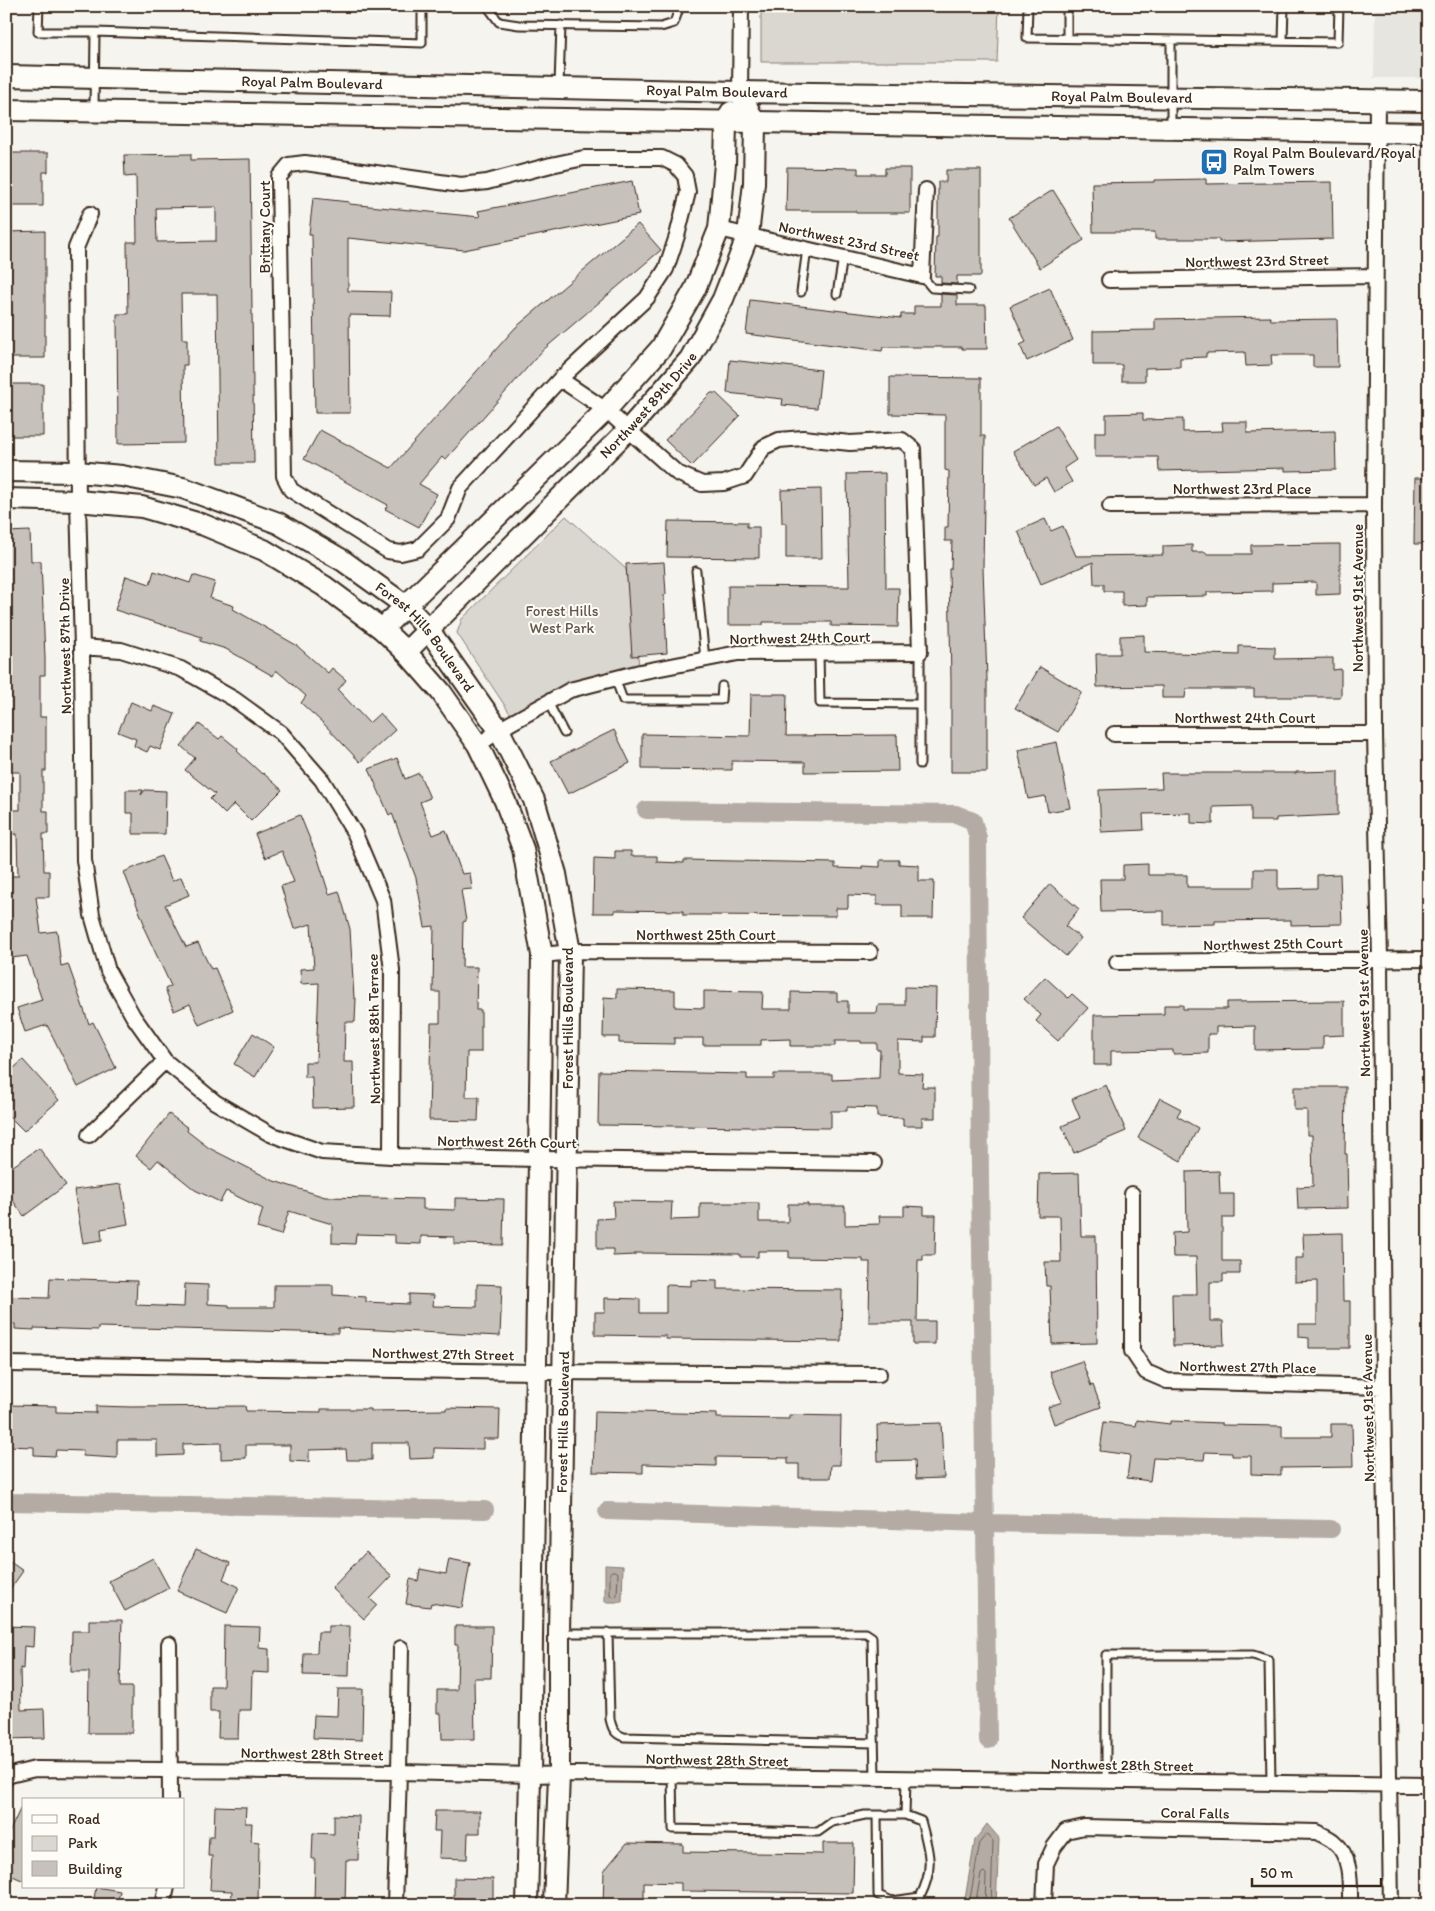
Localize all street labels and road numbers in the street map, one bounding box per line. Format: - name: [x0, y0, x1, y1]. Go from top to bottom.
- street label: Royal Palm Boulevard: [241, 72, 383, 93]
- street label: Royal Palm Boulevard: [646, 81, 788, 102]
- street label: Royal Palm Boulevard: [1051, 87, 1193, 107]
- street label: Brittany Court: [256, 180, 274, 274]
- street label: Northwest 23rd Street: [777, 217, 922, 265]
- street label: Northwest 23rd Street: [1185, 251, 1329, 271]
- street label: Northwest 89th Drive: [596, 349, 701, 462]
- street label: Northwest 23rd Place: [1173, 480, 1311, 498]
- street label: Northwest 91st Avenue: [1349, 524, 1367, 672]
- street label: Northwest 87th Drive: [55, 578, 75, 714]
- street label: Forest Hills Boulevard: [372, 578, 479, 696]
- street label: Northwest 24th Court: [729, 628, 871, 648]
- street label: Northwest 24th Court: [1174, 709, 1316, 727]
- street label: Northwest 25th Court: [636, 926, 776, 944]
- street label: Northwest 91st Avenue: [1354, 929, 1374, 1077]
- street label: Northwest 25th Court: [1203, 934, 1343, 954]
- street label: Forest Hills Boulevard: [559, 946, 577, 1089]
- street label: Northwest 88th Terrace: [364, 953, 384, 1105]
- street label: Northwest 26th Court: [437, 1132, 578, 1152]
- street label: Northwest 91st Avenue: [1358, 1334, 1378, 1482]
- street label: Northwest 27th Street: [372, 1344, 515, 1364]
- street label: Forest Hills Boulevard: [553, 1350, 573, 1493]
- street label: Northwest 27th Place: [1179, 1357, 1317, 1377]
- street label: Northwest 28th Street: [240, 1744, 384, 1764]
- street label: Northwest 28th Street: [645, 1750, 789, 1770]
- street label: Northwest 28th Street: [1050, 1755, 1194, 1775]
- street label: Coral Falls: [1160, 1803, 1230, 1823]

